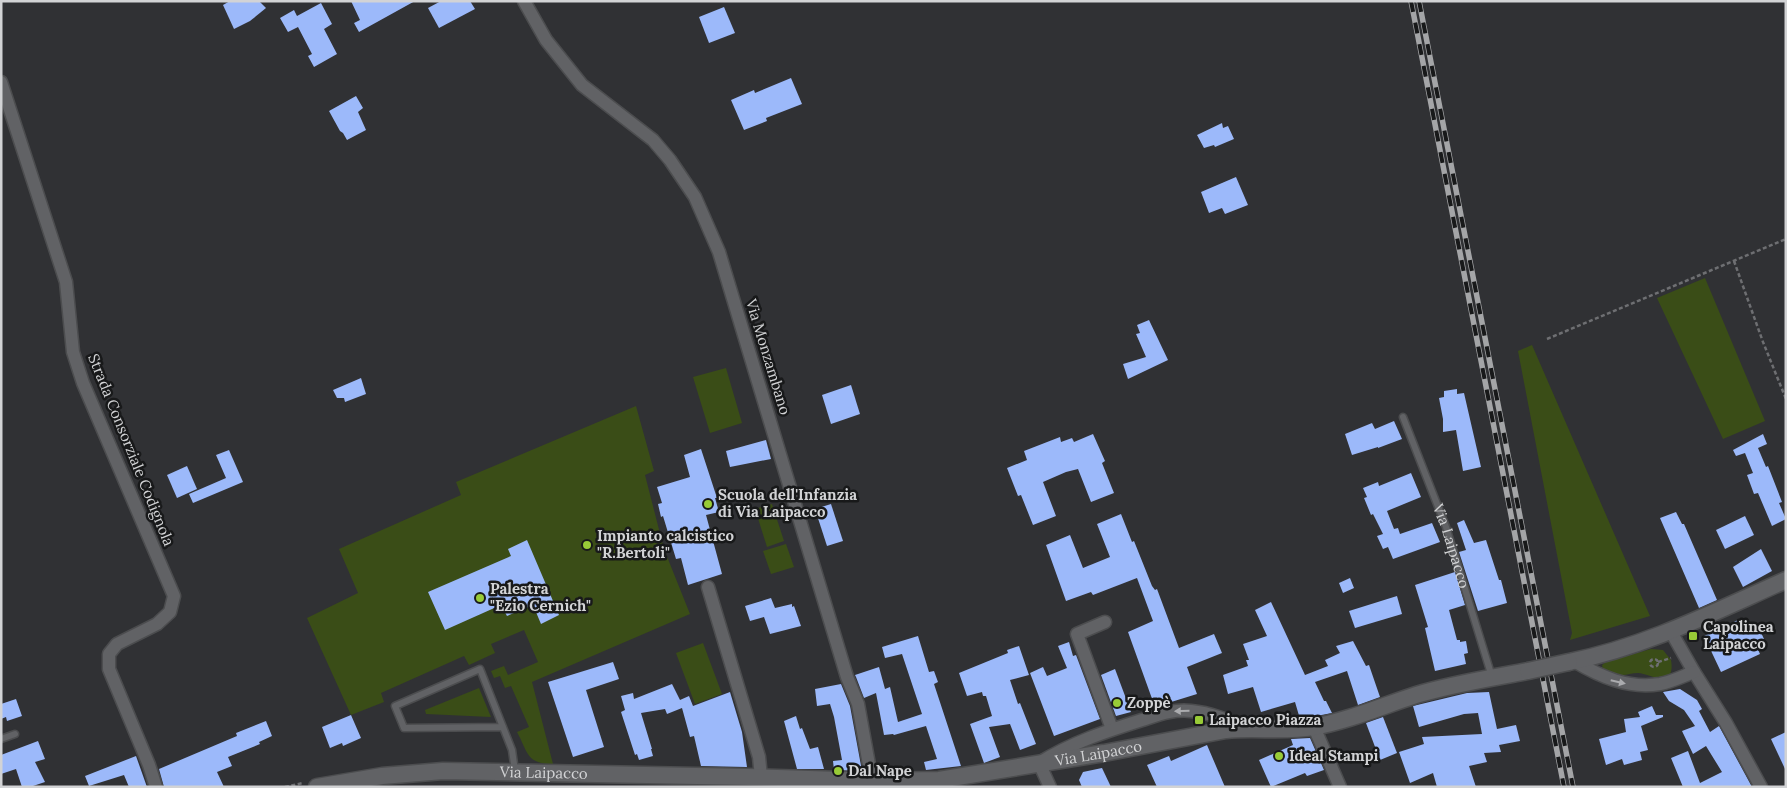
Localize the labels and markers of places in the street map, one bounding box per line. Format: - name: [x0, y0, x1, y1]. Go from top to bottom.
- place label: Scuola dell'Infanzia di Via Laipacco: [718, 485, 857, 521]
- marker: Scuola dell'Infanzia di Via Laipacco: [702, 498, 714, 510]
- place label: Impianto calcistico "R.Bertoli": [597, 526, 734, 562]
- marker: Impianto calcistico "R.Bertoli": [581, 539, 593, 551]
- place label: Palestra "Ezio Cernich": [490, 579, 591, 615]
- marker: Palestra "Ezio Cernich": [474, 592, 486, 604]
- place label: Capolinea Laipacco: [1703, 617, 1774, 653]
- marker: Capolinea Laipacco: [1687, 630, 1699, 642]
- place label: Zoppè: [1127, 693, 1171, 712]
- marker: Zoppè: [1111, 697, 1123, 709]
- place label: Laipacco Piazza: [1209, 710, 1321, 729]
- marker: Laipacco Piazza: [1193, 714, 1205, 726]
- place label: Ideal Stampi: [1289, 746, 1379, 765]
- marker: Ideal Stampi: [1273, 750, 1285, 762]
- place label: Dal Nape: [848, 761, 912, 780]
- marker: Dal Nape: [832, 765, 844, 777]

